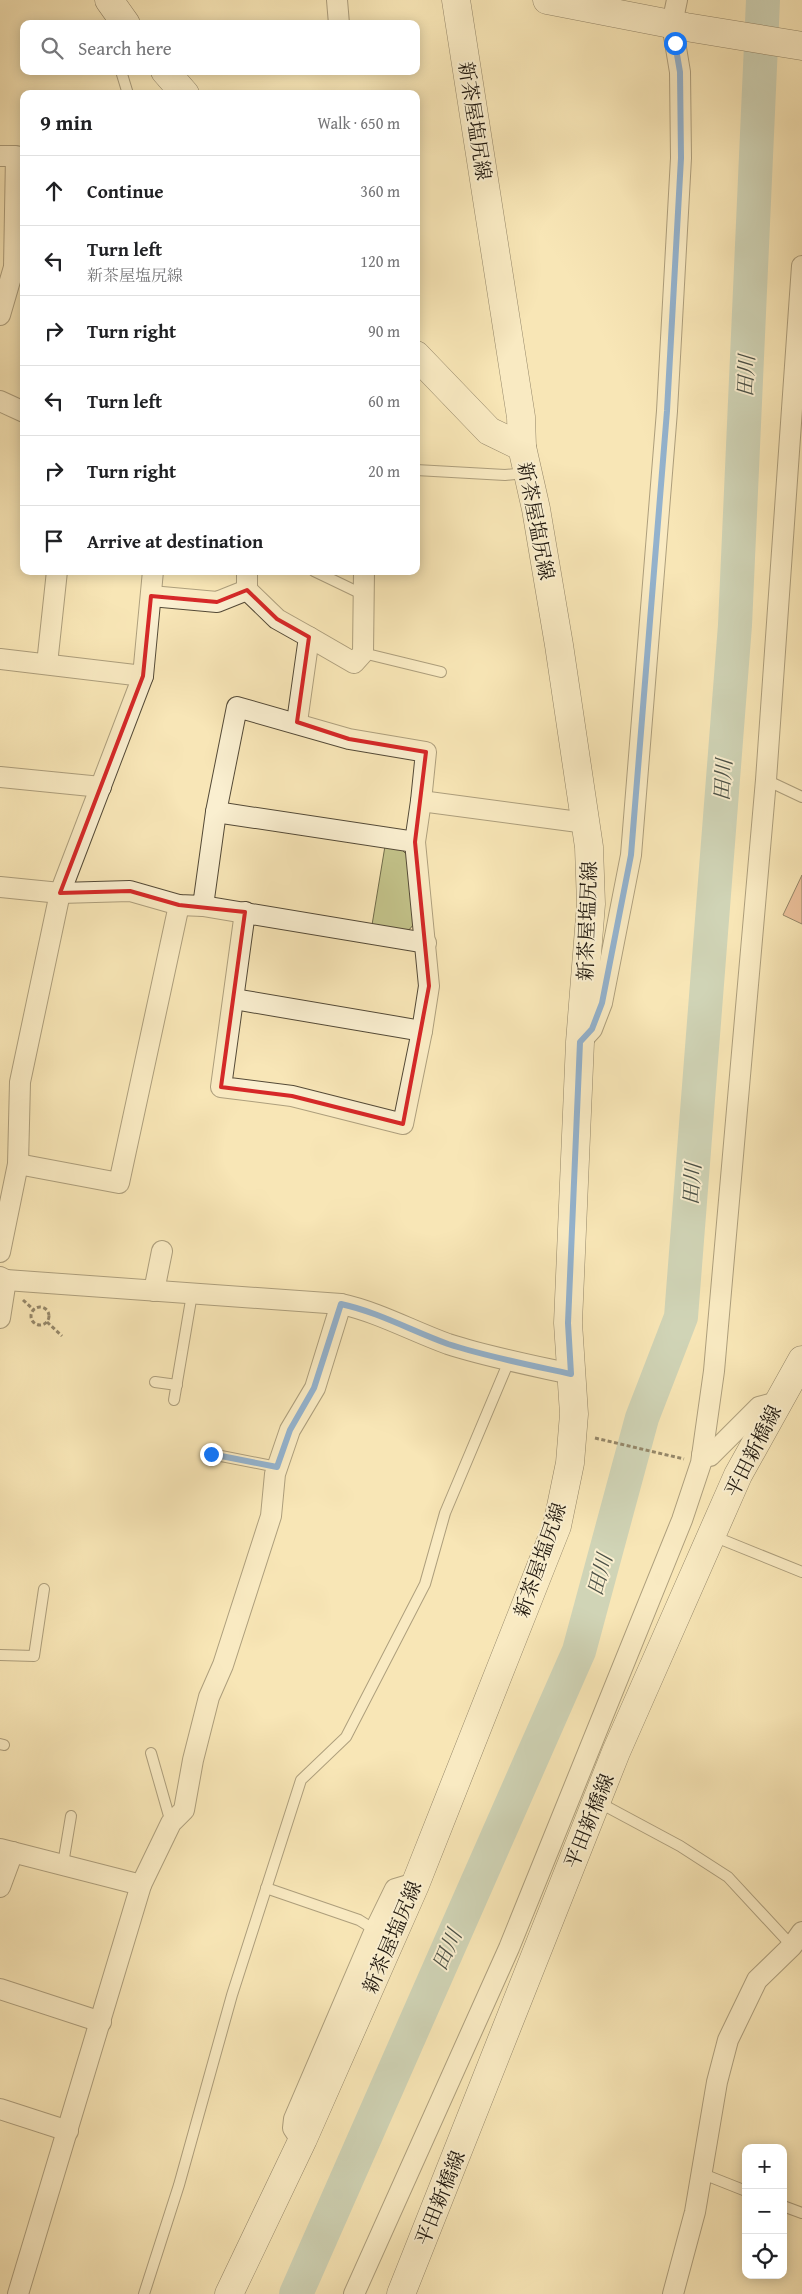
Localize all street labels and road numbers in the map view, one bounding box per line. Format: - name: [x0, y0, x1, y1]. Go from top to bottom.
- street label: 新茶屋塩尻線: [452, 59, 499, 182]
- street label: 新茶屋塩尻線: [511, 459, 562, 583]
- street label: 新茶屋塩尻線: [570, 861, 603, 981]
- street label: 平田新橋線: [717, 1400, 788, 1502]
- street label: 新茶屋塩尻線: [506, 1498, 573, 1621]
- street label: 平田新橋線: [556, 1769, 621, 1873]
- street label: 新茶屋塩尻線: [355, 1876, 428, 1998]
- street label: 平田新橋線: [407, 2146, 472, 2250]

